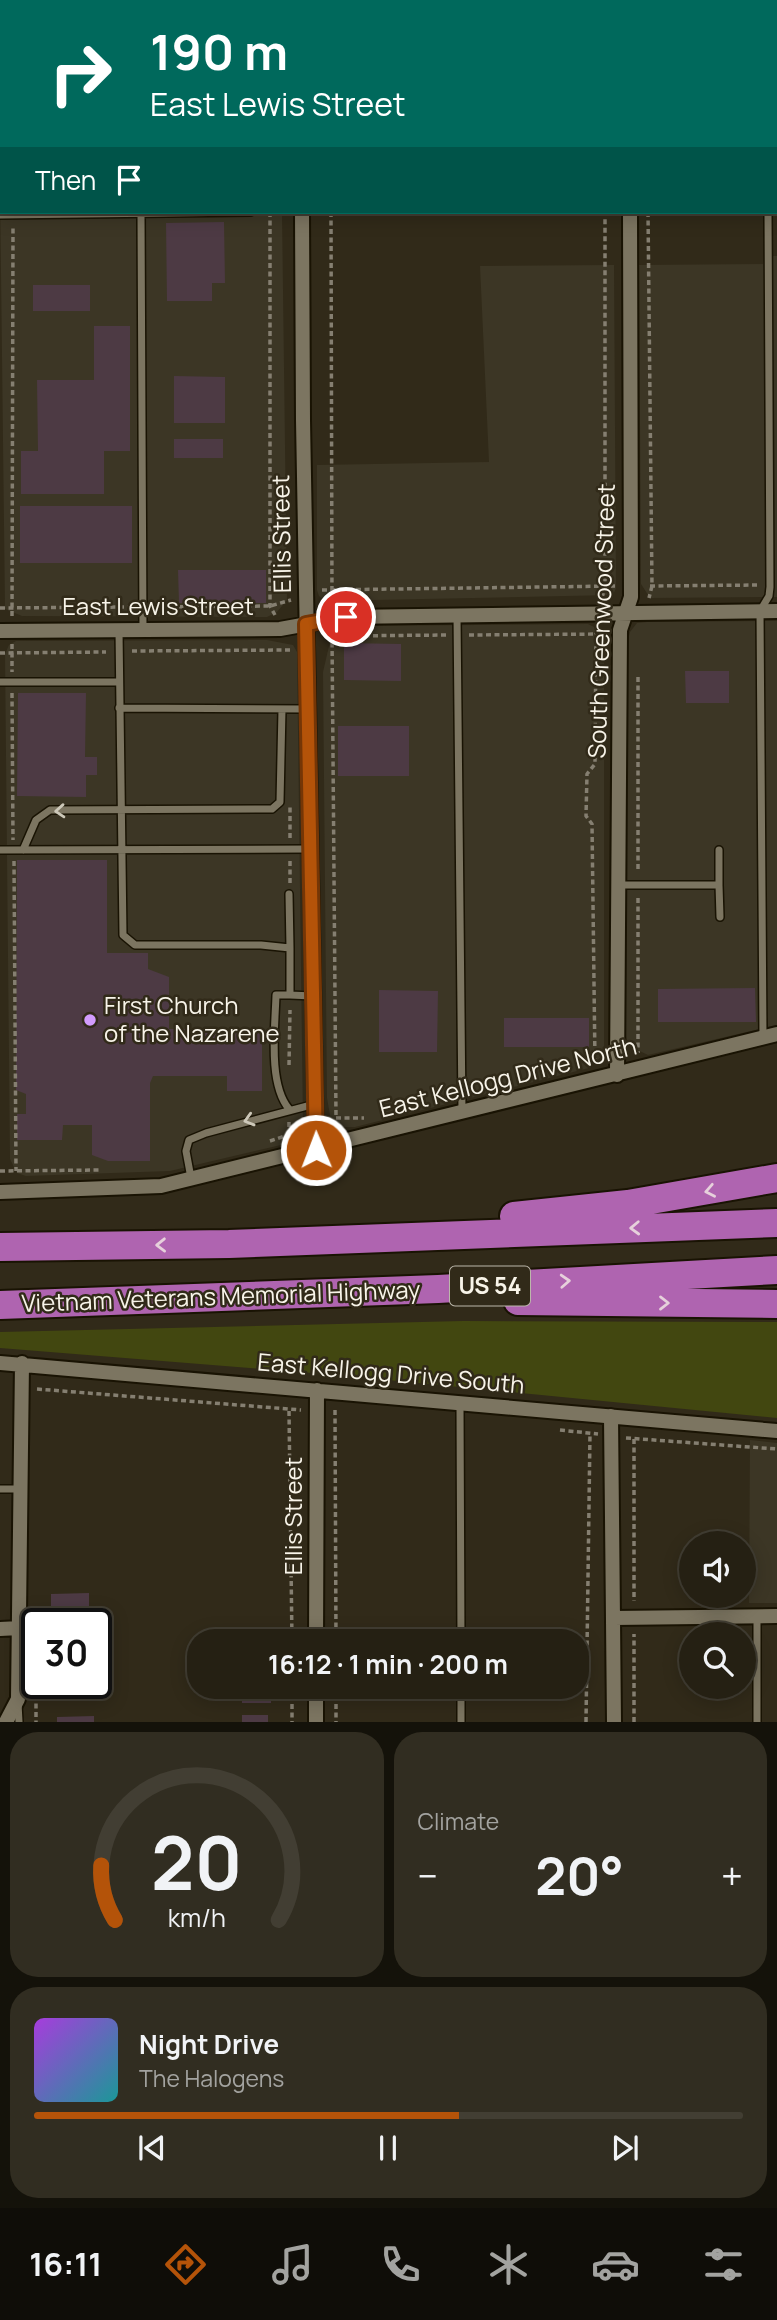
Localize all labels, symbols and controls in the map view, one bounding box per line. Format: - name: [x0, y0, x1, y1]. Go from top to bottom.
- text: 190 m: [150, 18, 288, 85]
- icon: right: [35, 28, 126, 119]
- text: East Lewis Street: [150, 82, 406, 126]
- icon: arrive: [110, 161, 148, 199]
- text: Then: [35, 162, 96, 198]
- street label: Ellis Street: [263, 475, 298, 594]
- street label: South Greenwood Street: [579, 483, 622, 759]
- pin: [316, 587, 376, 647]
- street label: East Lewis Street: [62, 589, 254, 622]
- icon: arrive: [327, 598, 365, 636]
- one-way arrow: [54, 803, 65, 818]
- place label: First Church of the Nazarene: [104, 988, 280, 1049]
- marker: First Church of the Nazarene: [82, 1012, 98, 1028]
- street label: East Kellogg Drive North: [376, 1029, 640, 1124]
- one-way arrow: [243, 1112, 255, 1127]
- position arrow: [279, 1113, 353, 1187]
- one-way arrow: [704, 1183, 716, 1198]
- one-way arrow: [630, 1221, 641, 1236]
- one-way arrow: [155, 1237, 165, 1253]
- road number: US 54: [450, 1266, 530, 1306]
- street label: Vietnam Veterans Memorial Highway: [21, 1272, 421, 1319]
- one-way arrow: [560, 1274, 571, 1289]
- one-way arrow: [659, 1295, 669, 1311]
- street label: East Kellogg Drive South: [256, 1344, 526, 1401]
- street label: Ellis Street: [276, 1457, 309, 1575]
- map controls: [679, 1531, 756, 1699]
- button: sound: [679, 1531, 756, 1608]
- speed limit sign: 30: [21, 1608, 112, 1699]
- button: search: [679, 1622, 756, 1699]
- text: 16:12 · 1 min · 200 m: [268, 1646, 508, 1682]
- text: Climate: [418, 1805, 499, 1837]
- text: 20: [151, 1813, 242, 1913]
- text: 20°: [535, 1840, 624, 1911]
- text: −: [418, 1849, 438, 1901]
- text: +: [721, 1849, 743, 1901]
- text: km/h: [168, 1900, 226, 1935]
- text: Night Drive: [139, 2026, 279, 2062]
- text: The Halogens: [139, 2062, 284, 2094]
- icon: previous: [133, 2129, 171, 2167]
- icon: pause: [369, 2129, 407, 2167]
- icon: next: [606, 2129, 644, 2167]
- icon: directions: [161, 2240, 210, 2289]
- icon: music: [268, 2240, 317, 2289]
- icon: phone: [376, 2240, 425, 2289]
- icon: climate: [484, 2240, 533, 2289]
- icon: car: [591, 2240, 640, 2289]
- icon: filters: [699, 2240, 748, 2289]
- text: 16:11: [29, 2242, 102, 2286]

